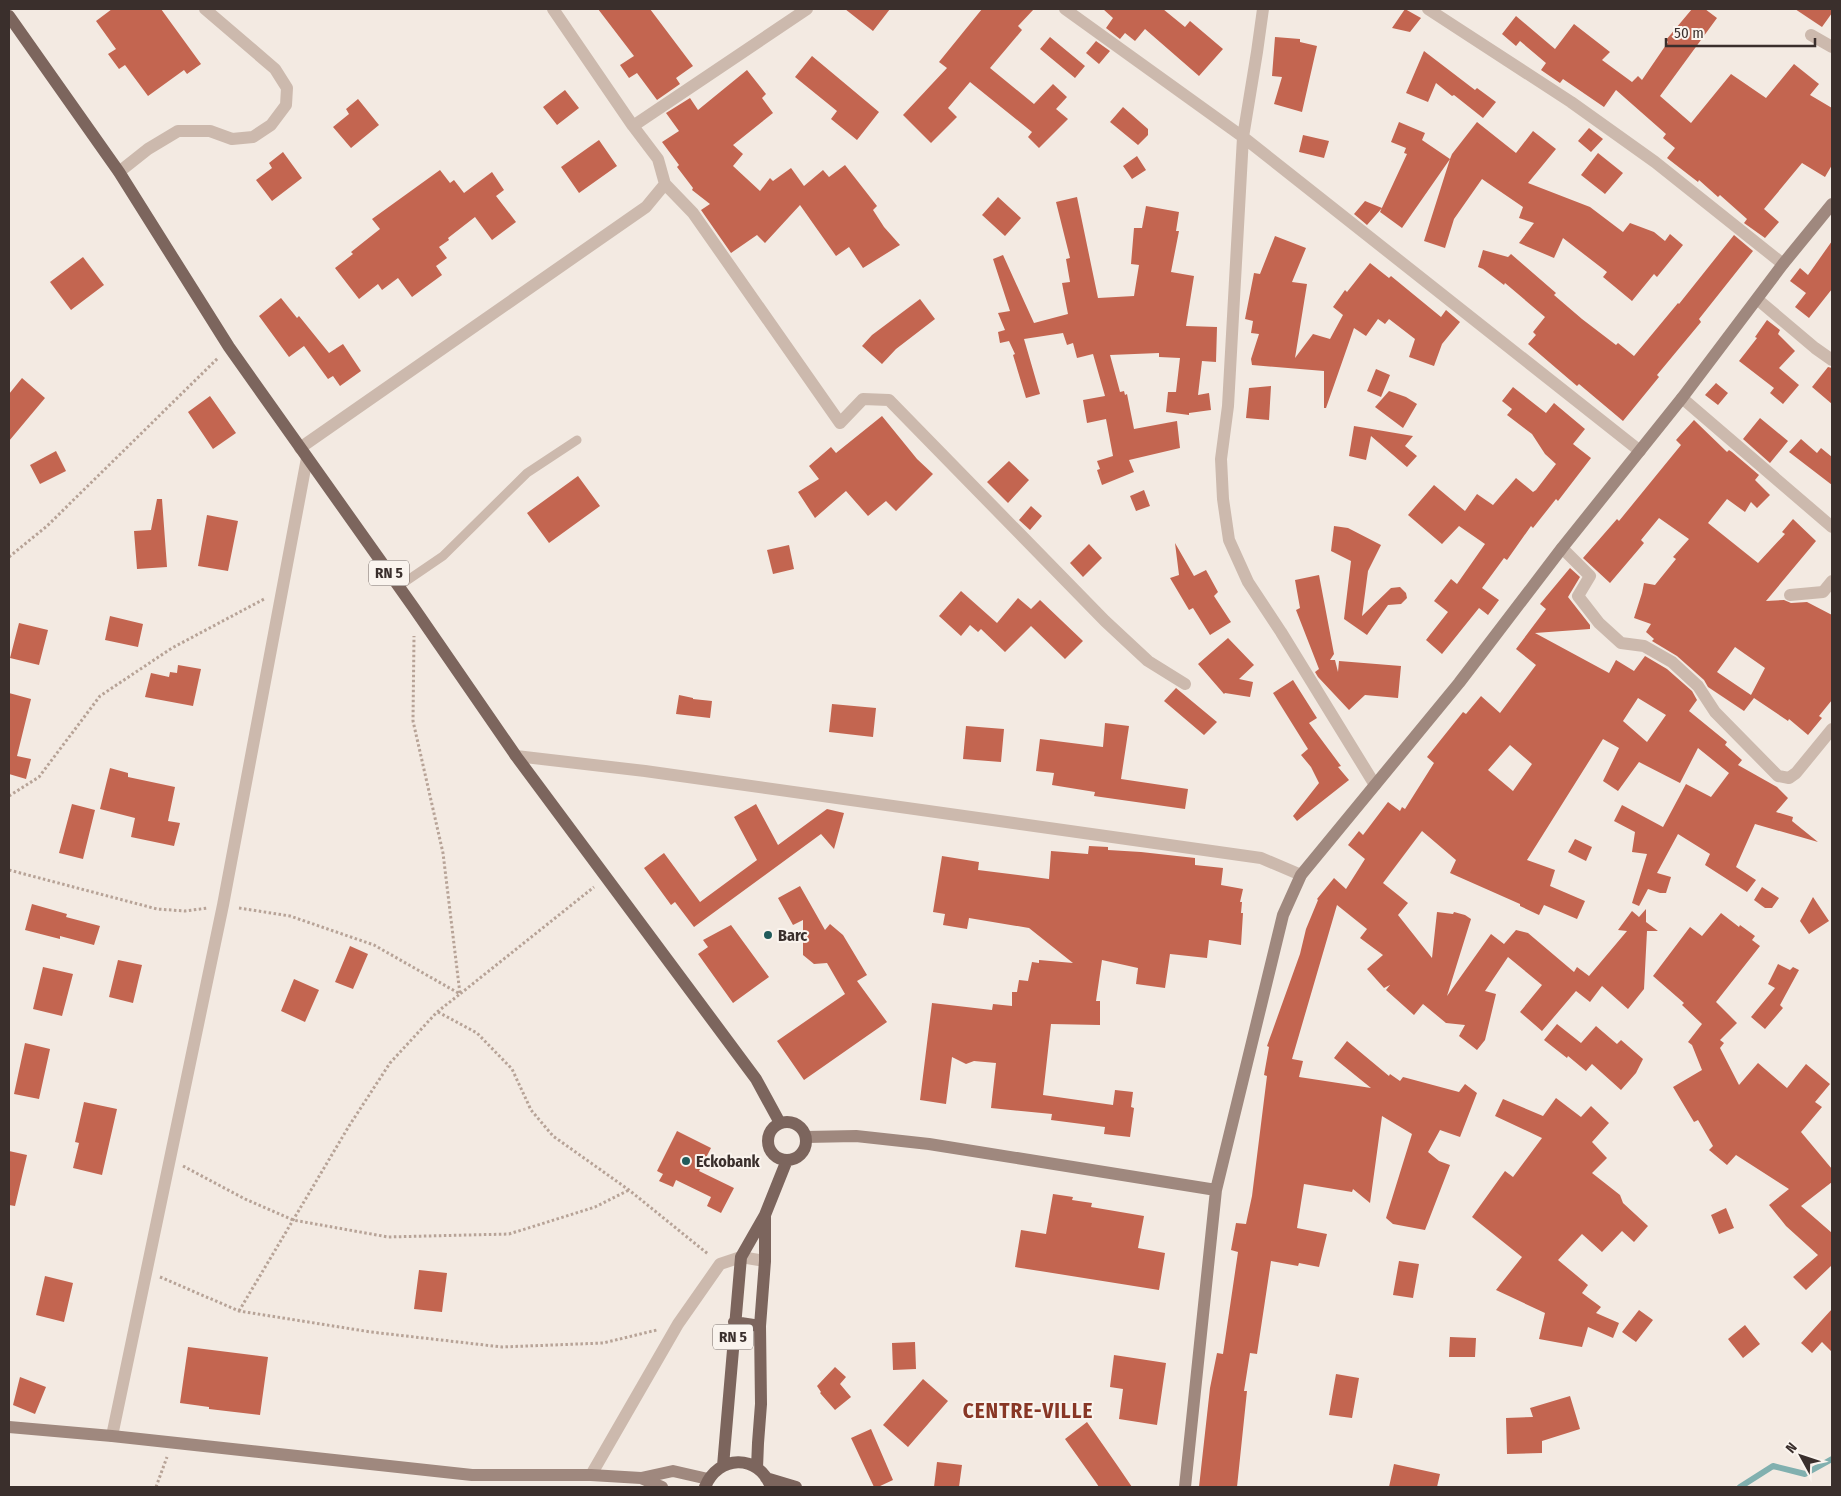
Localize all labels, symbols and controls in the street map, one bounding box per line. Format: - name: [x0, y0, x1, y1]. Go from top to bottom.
- scale bar: [1666, 15, 1815, 47]
- text: 50 m: [1674, 24, 1704, 42]
- road number: RN 5: [369, 560, 409, 586]
- place label: Barc: [778, 926, 807, 945]
- marker: Barc: [762, 929, 774, 941]
- place label: Eckobank: [696, 1152, 761, 1171]
- marker: Eckobank: [680, 1155, 692, 1167]
- road number: RN 5: [713, 1324, 753, 1350]
- district label: CENTRE-VILLE: [963, 1398, 1093, 1424]
- north arrow: [1776, 1431, 1826, 1481]
- text: N: [1782, 1439, 1801, 1457]

